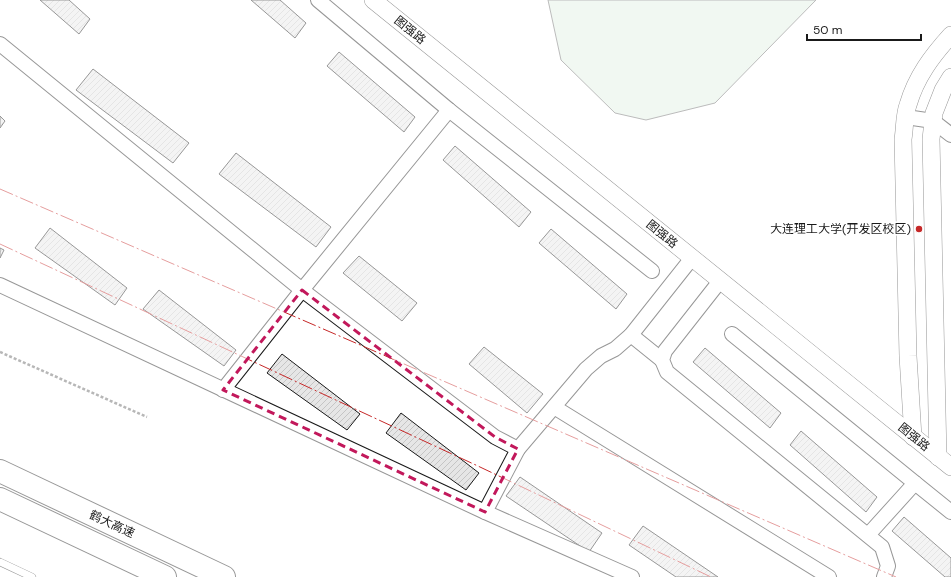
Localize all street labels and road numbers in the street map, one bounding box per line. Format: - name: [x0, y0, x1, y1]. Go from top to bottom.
- street label: 图强路: [391, 12, 429, 48]
- street label: 图强路: [643, 216, 681, 252]
- street label: 图强路: [895, 419, 933, 455]
- street label: 鹤大高速: [87, 507, 137, 541]

